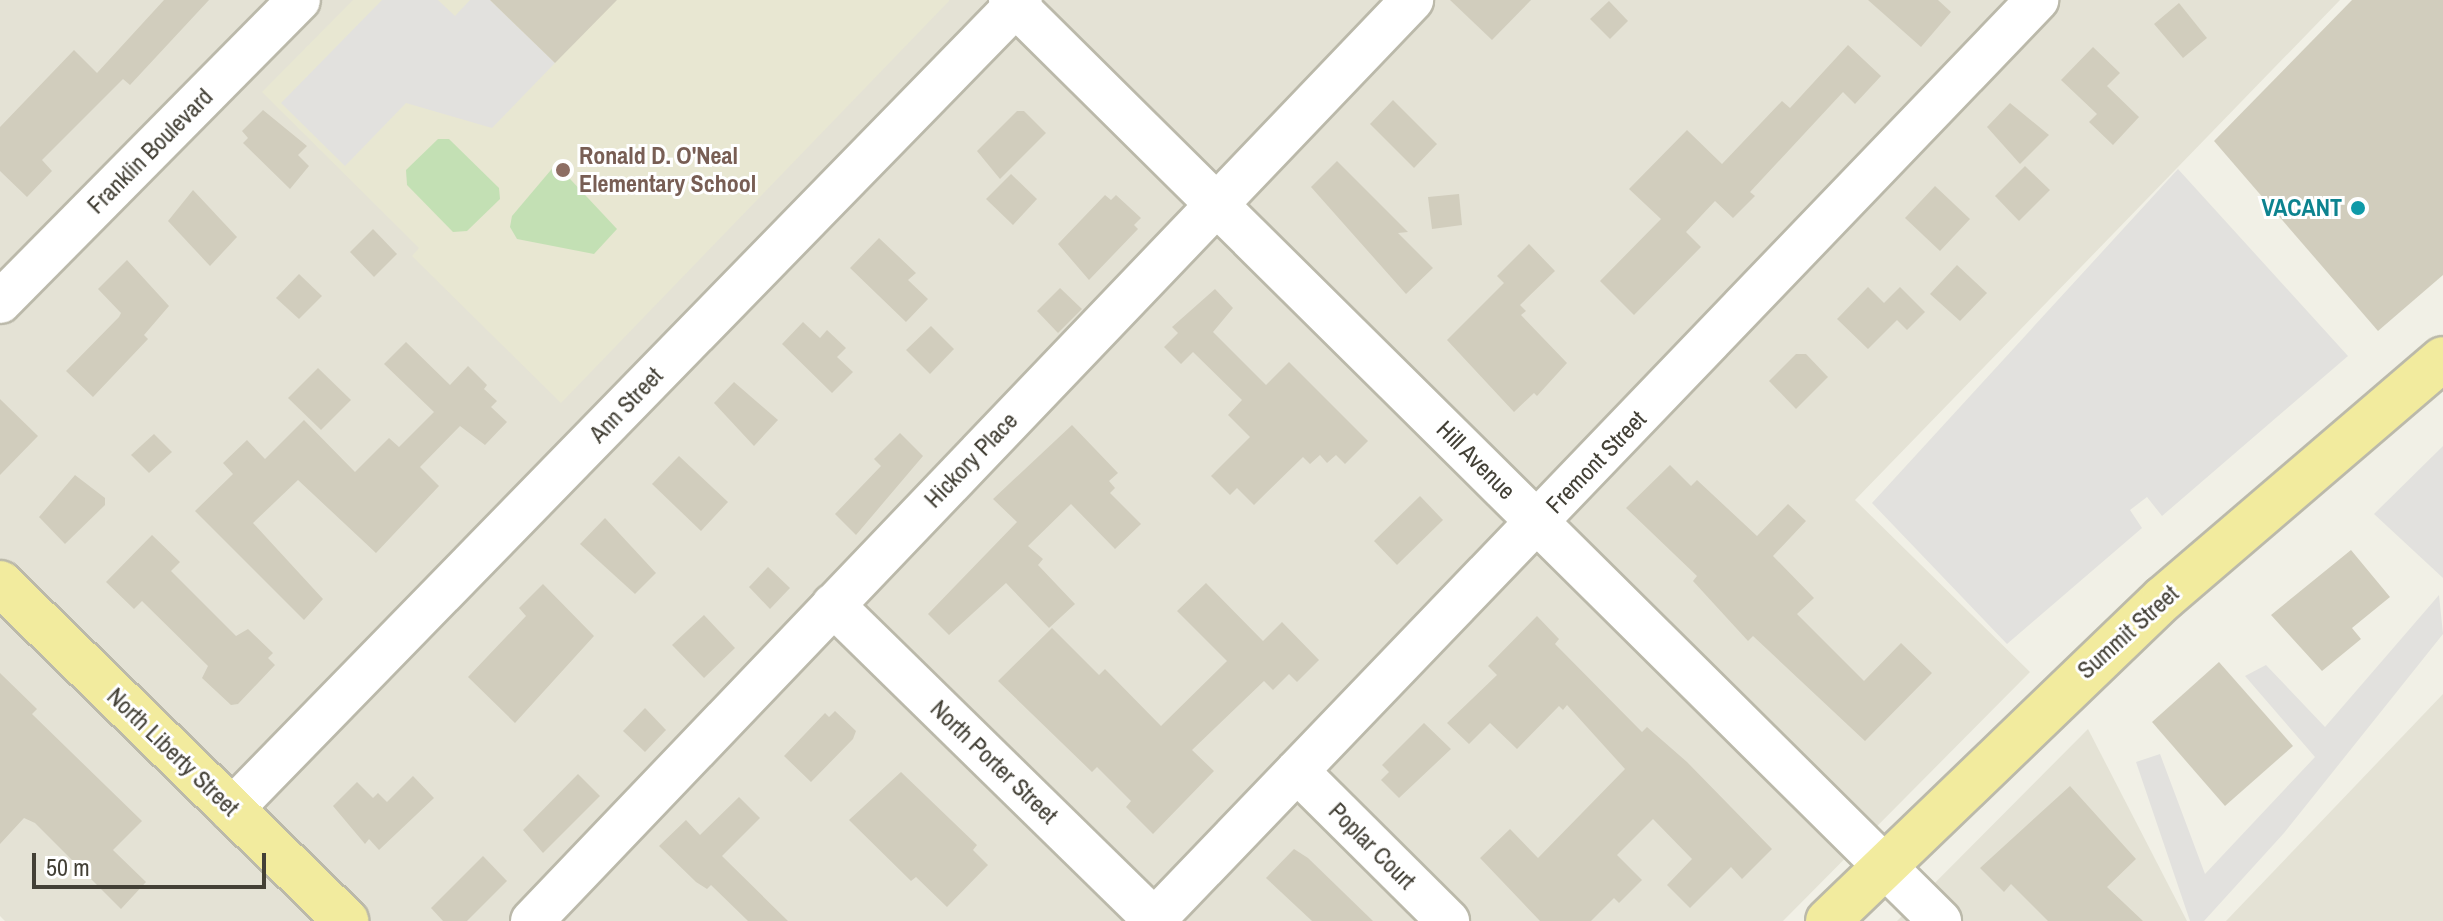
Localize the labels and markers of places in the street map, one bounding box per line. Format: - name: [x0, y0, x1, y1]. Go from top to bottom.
- place label: Ronald D. O'Neal Elementary School: [579, 142, 756, 198]
- marker: Ronald D. O'Neal Elementary School: [554, 161, 572, 179]
- place label: VACANT: [2261, 194, 2342, 222]
- marker: VACANT: [2349, 199, 2367, 217]

